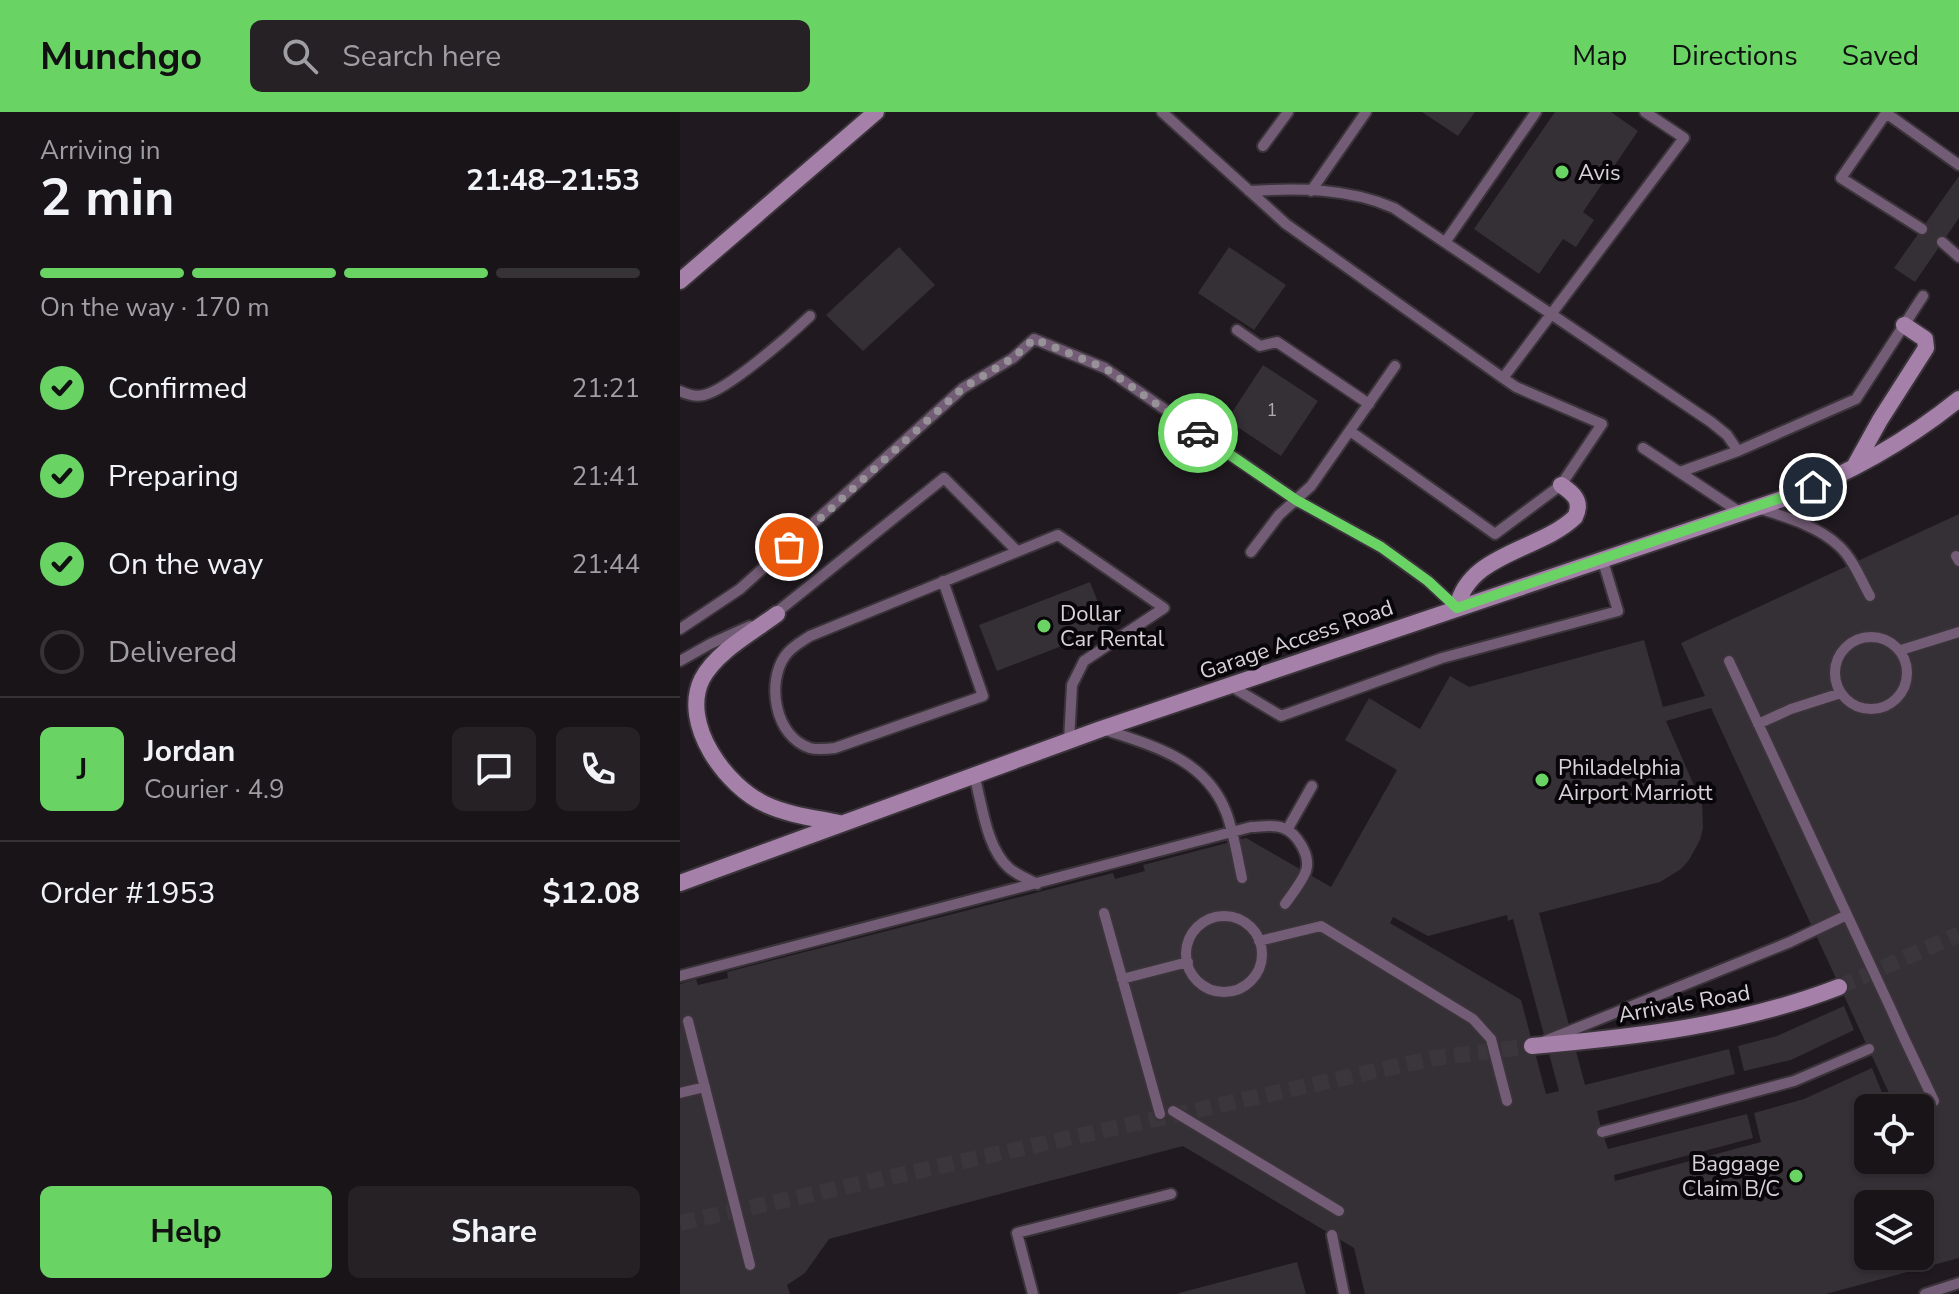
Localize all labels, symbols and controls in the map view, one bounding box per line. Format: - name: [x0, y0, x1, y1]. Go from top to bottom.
- search box: [250, 20, 810, 92]
- text: Munchgo: [40, 31, 202, 82]
- icon: search: [278, 34, 322, 78]
- text: Search here: [342, 36, 501, 77]
- text: Map: [1572, 37, 1627, 75]
- text: Directions: [1671, 37, 1798, 75]
- text: Saved: [1842, 37, 1919, 75]
- text: Arriving in: [40, 133, 161, 168]
- place label: Avis: [1578, 158, 1620, 188]
- text: 21:48–21:53: [466, 160, 640, 201]
- text: 2 min: [40, 162, 175, 233]
- marker: Avis: [1553, 163, 1571, 181]
- text: On the way · 170 m: [40, 290, 269, 325]
- icon: check: [40, 366, 84, 410]
- text: Confirmed: [108, 368, 248, 409]
- text: 21:21: [572, 371, 640, 406]
- courier: [1158, 393, 1238, 473]
- house number: 1: [1267, 398, 1277, 422]
- icon: car: [1176, 411, 1220, 455]
- pin: [1779, 453, 1847, 521]
- icon: check: [40, 454, 84, 498]
- text: Preparing: [108, 456, 239, 497]
- text: 21:41: [572, 459, 640, 494]
- icon: home: [1791, 465, 1835, 509]
- pin: [755, 513, 823, 581]
- icon: bag: [767, 525, 811, 569]
- icon: check: [40, 542, 84, 586]
- text: On the way: [108, 544, 263, 585]
- text: 21:44: [572, 547, 640, 582]
- street label: Garage Access Road: [1196, 593, 1397, 687]
- place label: Dollar Car Rental: [1060, 599, 1165, 654]
- marker: Dollar Car Rental: [1035, 617, 1053, 635]
- text: Delivered: [108, 632, 237, 673]
- button: chat: [452, 727, 536, 811]
- button: phone: [556, 727, 640, 811]
- text: Jordan: [144, 731, 235, 772]
- text: J: [77, 749, 87, 790]
- place label: Philadelphia Airport Marriott: [1558, 753, 1713, 808]
- marker: Philadelphia Airport Marriott: [1533, 771, 1551, 789]
- text: Courier · 4.9: [144, 772, 285, 807]
- text: Order #1953: [40, 873, 215, 914]
- text: $12.08: [543, 873, 640, 914]
- street label: Arrivals Road: [1616, 978, 1753, 1030]
- map controls: [1854, 1094, 1934, 1270]
- button: locate: [1854, 1094, 1934, 1174]
- place label: Baggage Claim B/C: [1682, 1149, 1780, 1204]
- marker: Baggage Claim B/C: [1787, 1167, 1805, 1185]
- button: Help: [40, 1186, 332, 1278]
- button: Share: [348, 1186, 640, 1278]
- button: layers: [1854, 1190, 1934, 1270]

